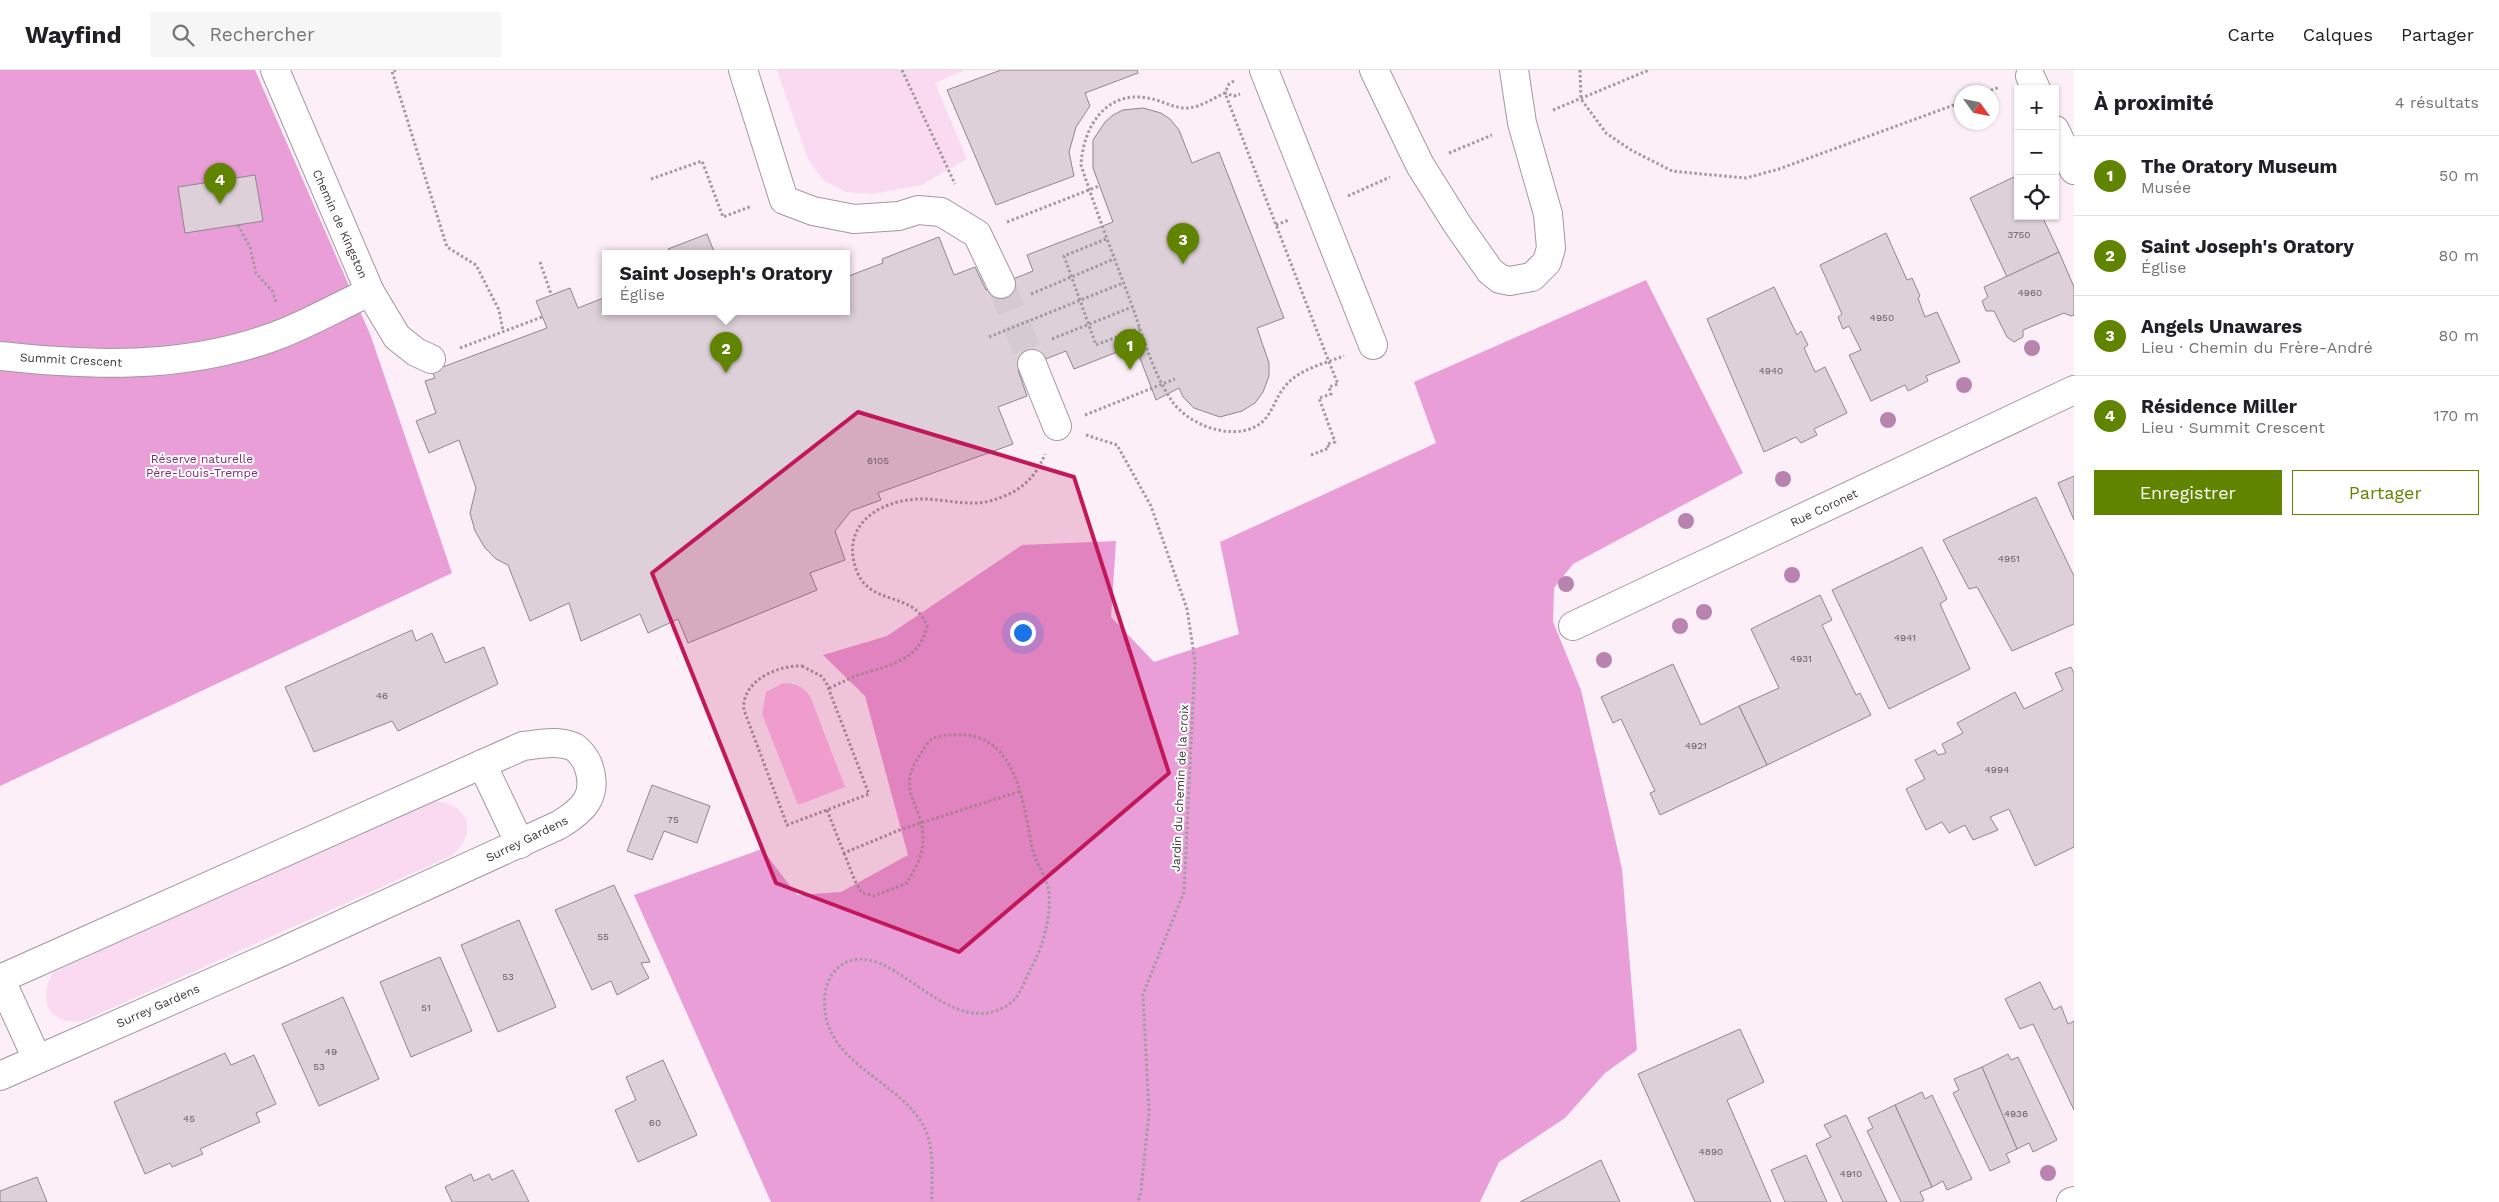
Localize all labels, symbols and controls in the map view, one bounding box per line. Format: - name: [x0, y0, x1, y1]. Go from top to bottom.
- search box: [151, 12, 501, 57]
- text: Wayfind: [25, 21, 121, 49]
- icon: search: [169, 21, 197, 49]
- text: Rechercher: [209, 23, 315, 46]
- text: Carte: [2227, 24, 2275, 45]
- text: Calques: [2303, 24, 2373, 45]
- text: Partager: [2401, 24, 2474, 45]
- north arrow: [1954, 85, 1999, 130]
- map controls: [2014, 85, 2059, 220]
- button: +: [2014, 85, 2059, 130]
- text: À proximité: [2094, 90, 2214, 115]
- text: 4 résultats: [2395, 93, 2479, 112]
- button: −: [2014, 130, 2059, 175]
- text: The Oratory Museum: [2141, 155, 2337, 178]
- pin: 4: [204, 163, 236, 204]
- text: 1: [2107, 166, 2113, 185]
- text: 50 m: [2439, 166, 2479, 185]
- street label: Chemin de Kingston: [310, 167, 370, 281]
- button: locate: [2014, 175, 2059, 220]
- text: Musée: [2141, 178, 2191, 197]
- pin: 3: [1167, 223, 1199, 264]
- house number: 3750: [2007, 229, 2031, 240]
- text: Saint Joseph's Oratory: [2141, 235, 2354, 258]
- text: 2: [2105, 246, 2115, 265]
- text: 80 m: [2438, 246, 2479, 265]
- popup: [602, 250, 850, 315]
- text: Église: [2141, 258, 2187, 277]
- text: Saint Joseph's Oratory: [620, 262, 832, 285]
- text: Église: [620, 285, 665, 304]
- house number: 4960: [2018, 287, 2042, 298]
- house number: 4950: [1870, 312, 1894, 323]
- text: Angels Unawares: [2141, 315, 2302, 338]
- text: 3: [2105, 326, 2115, 345]
- text: 80 m: [2438, 326, 2479, 345]
- pin: 1: [1114, 329, 1146, 370]
- pin: 2: [710, 332, 742, 373]
- text: Lieu · Chemin du Frère-André: [2141, 338, 2373, 357]
- street label: Summit Crescent: [19, 350, 123, 370]
- house number: 4940: [1759, 365, 1783, 376]
- text: Résidence Miller: [2141, 395, 2297, 418]
- text: 4: [2105, 406, 2115, 425]
- text: 170 m: [2433, 406, 2479, 425]
- text: Lieu · Summit Crescent: [2141, 418, 2325, 437]
- park label: Réserve naturelle Père-Louis-Trempe: [146, 452, 258, 480]
- house number: 6105: [867, 455, 889, 466]
- button: Enregistrer: [2094, 470, 2282, 515]
- button: Partager: [2292, 470, 2479, 515]
- street label: Rue Coronet: [1788, 486, 1860, 530]
- house number: 4951: [1998, 553, 2020, 564]
- your location: [1010, 620, 1036, 646]
- house number: 4941: [1894, 632, 1916, 643]
- house number: 4931: [1790, 653, 1812, 664]
- house number: 46: [376, 690, 388, 701]
- street label: Jardin du chemin de la croix: [1169, 704, 1191, 872]
- house number: 4921: [1685, 740, 1707, 751]
- house number: 4994: [1985, 764, 2009, 775]
- street label: Surrey Gardens: [484, 813, 570, 865]
- house number: 75: [667, 814, 679, 825]
- house number: 55: [597, 931, 609, 942]
- house number: 53: [502, 971, 514, 982]
- street label: Surrey Gardens: [114, 981, 202, 1031]
- house number: 51: [421, 1002, 431, 1013]
- house number: 49: [325, 1046, 337, 1057]
- house number: 53: [313, 1061, 325, 1072]
- house number: 4936: [2004, 1108, 2028, 1119]
- house number: 45: [183, 1113, 195, 1124]
- house number: 60: [649, 1117, 661, 1128]
- house number: 4890: [1699, 1146, 1723, 1157]
- house number: 4910: [1840, 1168, 1862, 1179]

